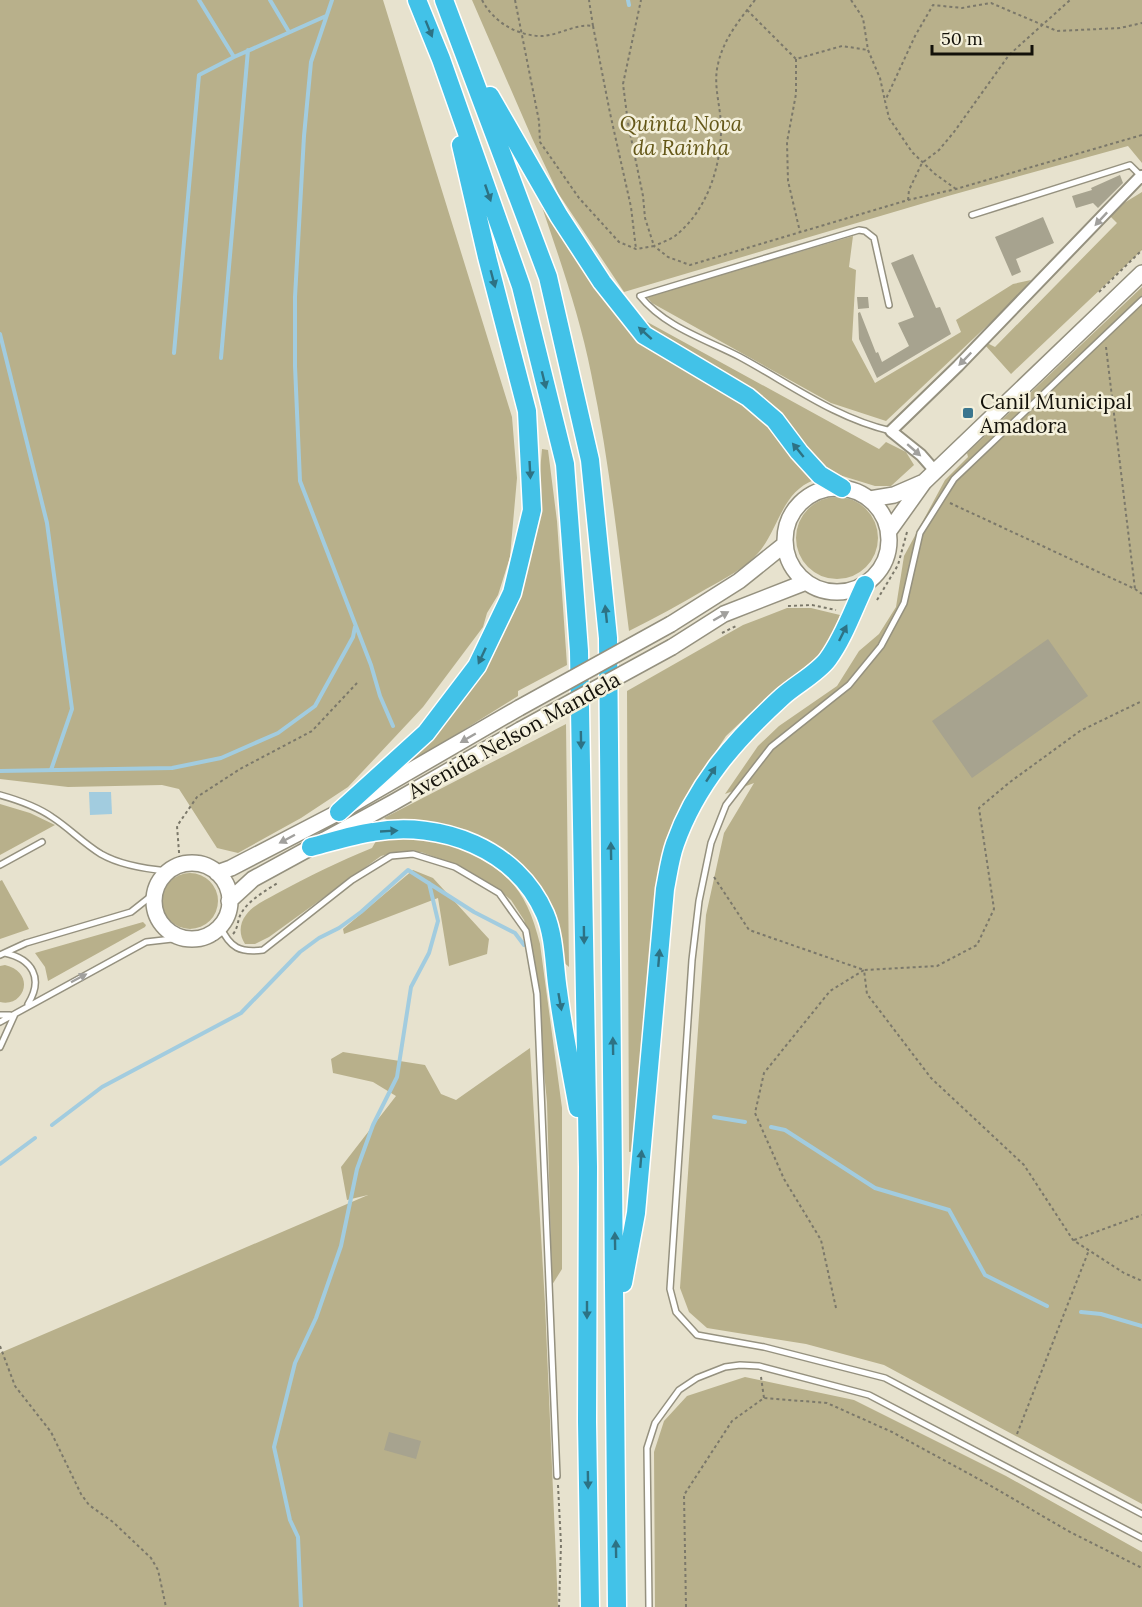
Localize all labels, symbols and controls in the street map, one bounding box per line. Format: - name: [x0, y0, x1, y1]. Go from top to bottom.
- scale bar: [932, 18, 1032, 56]
- one-way arrow: [424, 21, 434, 39]
- text: 50 m: [941, 27, 983, 50]
- park label: Quinta Nova da Rainha: [620, 110, 743, 161]
- one-way arrow: [484, 184, 494, 202]
- one-way arrow: [1094, 212, 1108, 227]
- one-way arrow: [488, 270, 498, 288]
- one-way arrow: [638, 327, 653, 340]
- one-way arrow: [958, 351, 972, 366]
- one-way arrow: [540, 371, 550, 389]
- place label: Canil Municipal Amadora: [979, 388, 1132, 439]
- marker: Canil Municipal Amadora: [961, 406, 975, 420]
- one-way arrow: [792, 443, 805, 458]
- one-way arrow: [906, 443, 921, 456]
- one-way arrow: [525, 460, 534, 479]
- one-way arrow: [601, 605, 611, 624]
- one-way arrow: [713, 611, 729, 622]
- one-way arrow: [837, 624, 847, 642]
- one-way arrow: [478, 647, 487, 664]
- street label: Avenida Nelson Mandela: [402, 665, 625, 805]
- one-way arrow: [576, 730, 586, 749]
- one-way arrow: [460, 732, 476, 743]
- one-way arrow: [705, 766, 717, 782]
- one-way arrow: [379, 826, 398, 835]
- one-way arrow: [278, 834, 295, 844]
- one-way arrow: [606, 841, 616, 860]
- one-way arrow: [579, 925, 589, 944]
- one-way arrow: [654, 949, 664, 968]
- one-way arrow: [71, 973, 88, 983]
- one-way arrow: [555, 992, 564, 1011]
- one-way arrow: [608, 1036, 618, 1055]
- one-way arrow: [636, 1150, 646, 1169]
- one-way arrow: [610, 1231, 620, 1250]
- one-way arrow: [582, 1300, 592, 1319]
- one-way arrow: [583, 1471, 593, 1490]
- one-way arrow: [611, 1539, 621, 1558]

